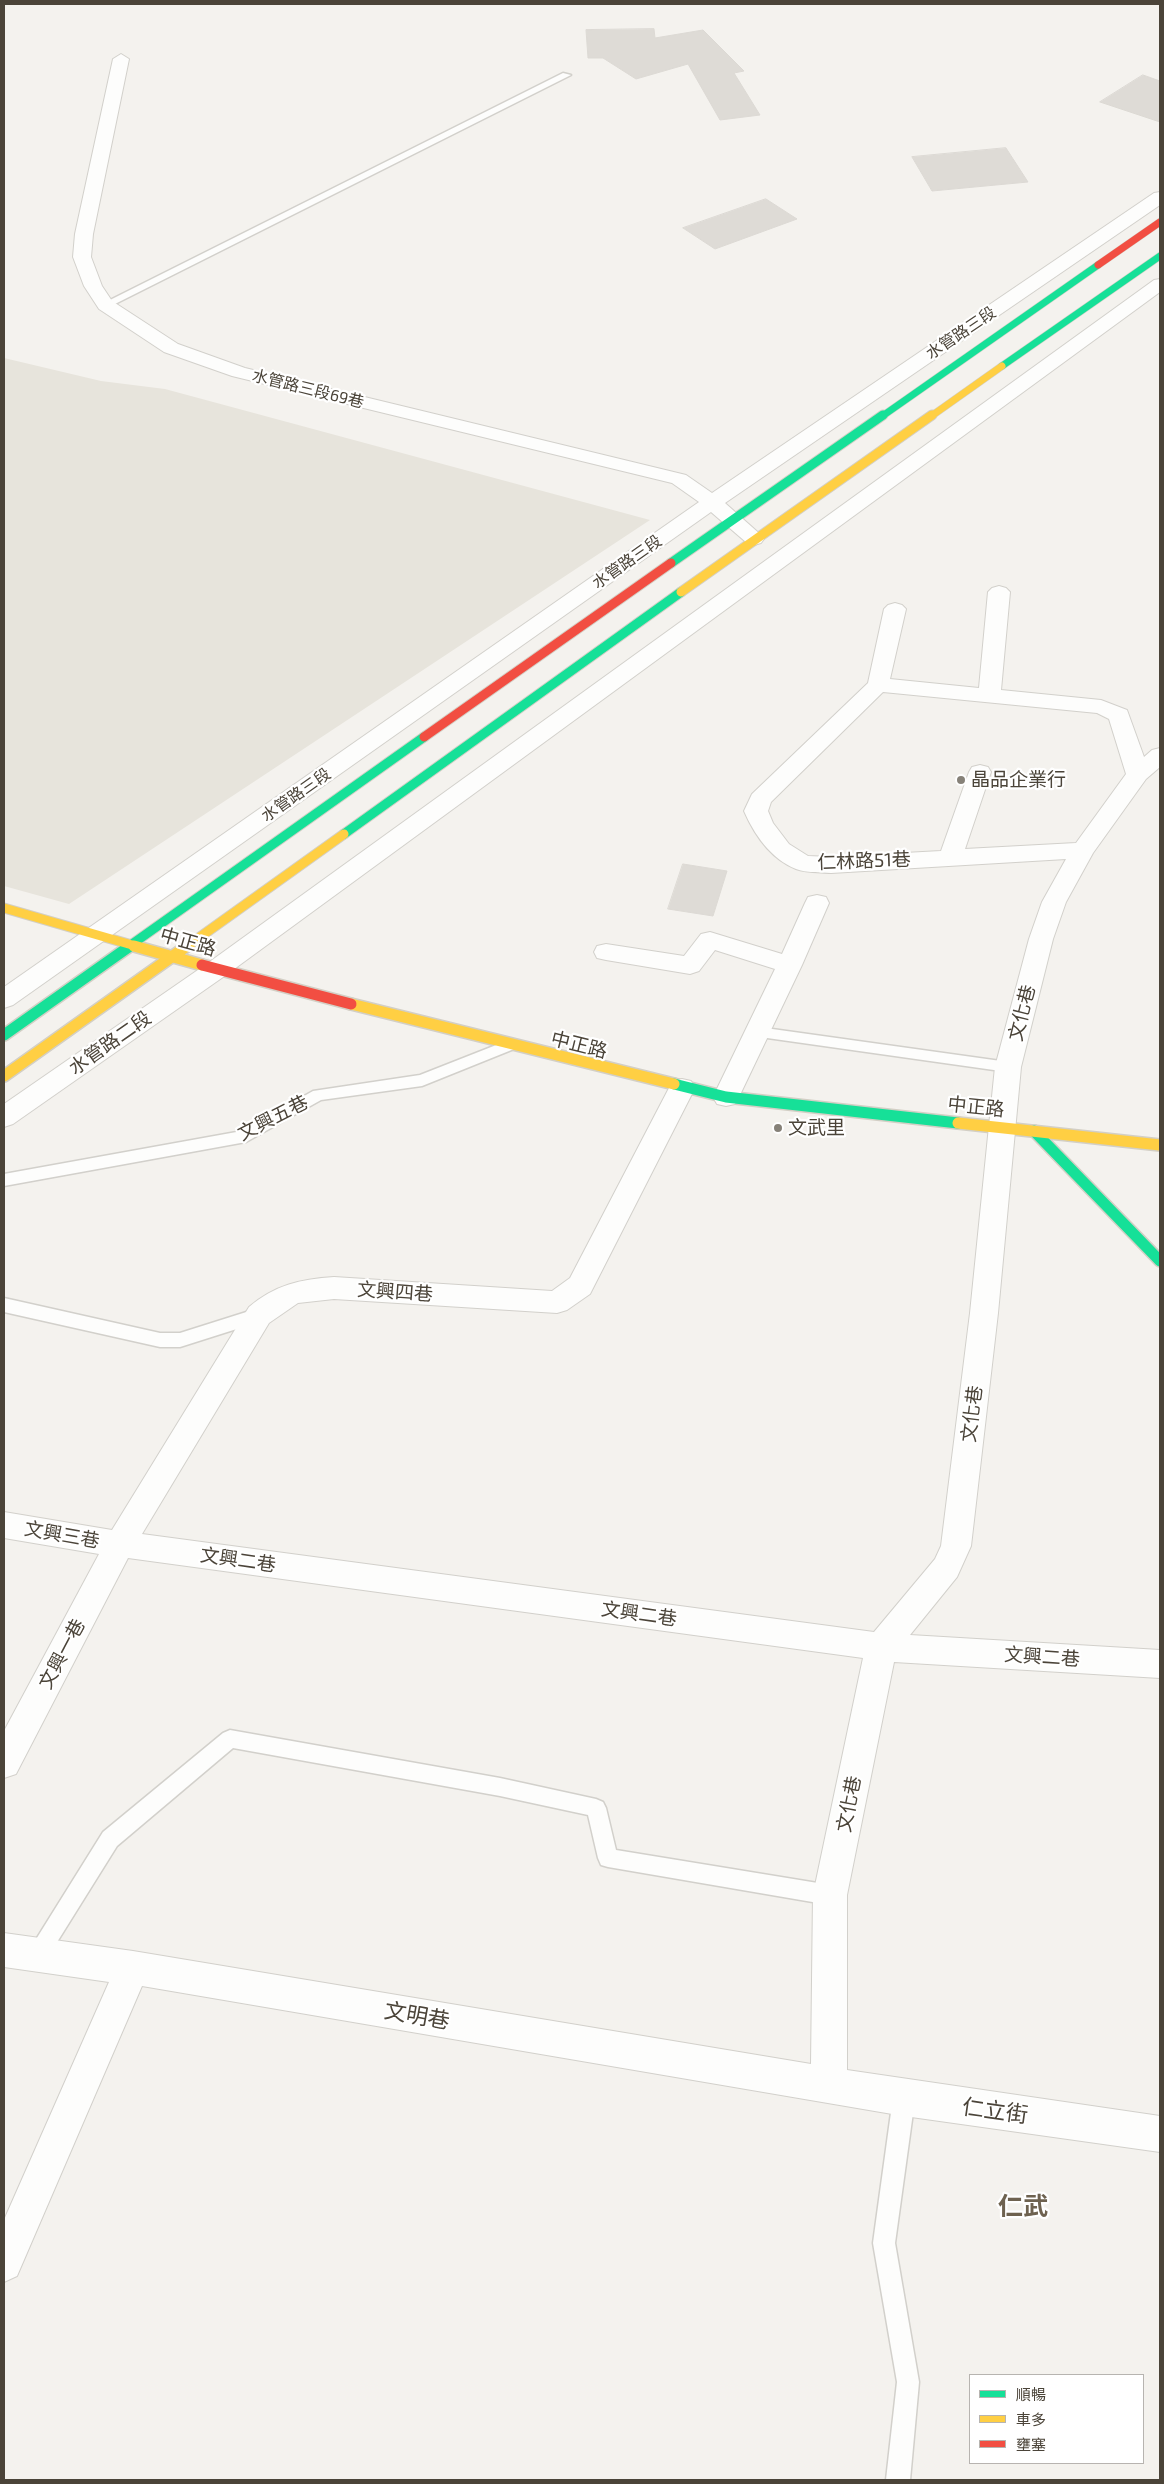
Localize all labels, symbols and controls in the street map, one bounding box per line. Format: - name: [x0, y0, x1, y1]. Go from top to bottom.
- street label: 水管路三段: [922, 303, 1000, 363]
- street label: 水管路三段69巷: [250, 366, 366, 412]
- street label: 水管路三段: [589, 531, 665, 593]
- street label: 水管路三段: [258, 764, 334, 826]
- place label: 晶品企業行: [971, 769, 1066, 791]
- marker: 晶品企業行: [955, 774, 967, 786]
- street label: 仁林路51巷: [817, 848, 911, 874]
- street label: 中正路: [157, 923, 219, 961]
- street label: 文化巷: [1004, 983, 1040, 1043]
- street label: 水管路二段: [65, 1006, 155, 1080]
- street label: 中正路: [549, 1027, 609, 1063]
- street label: 文興五巷: [234, 1091, 312, 1145]
- street label: 中正路: [946, 1093, 1006, 1121]
- place label: 文武里: [788, 1117, 845, 1139]
- marker: 文武里: [772, 1122, 784, 1134]
- street label: 文興四巷: [356, 1278, 434, 1306]
- street label: 文化巷: [957, 1384, 987, 1444]
- street label: 文興三巷: [23, 1517, 101, 1553]
- street label: 文興二巷: [199, 1543, 277, 1577]
- street label: 文興二巷: [600, 1597, 678, 1631]
- street label: 文興一巷: [34, 1615, 90, 1693]
- street label: 文興二巷: [1003, 1643, 1081, 1671]
- street label: 文化巷: [832, 1774, 866, 1834]
- street label: 文明巷: [382, 1997, 452, 2035]
- street label: 仁立街: [960, 2093, 1030, 2129]
- district label: 仁武: [998, 2192, 1048, 2222]
- legend: [969, 2374, 1144, 2464]
- text: 順暢: [1016, 2385, 1046, 2403]
- text: 車多: [1016, 2410, 1046, 2428]
- text: 壅塞: [1016, 2435, 1046, 2453]

